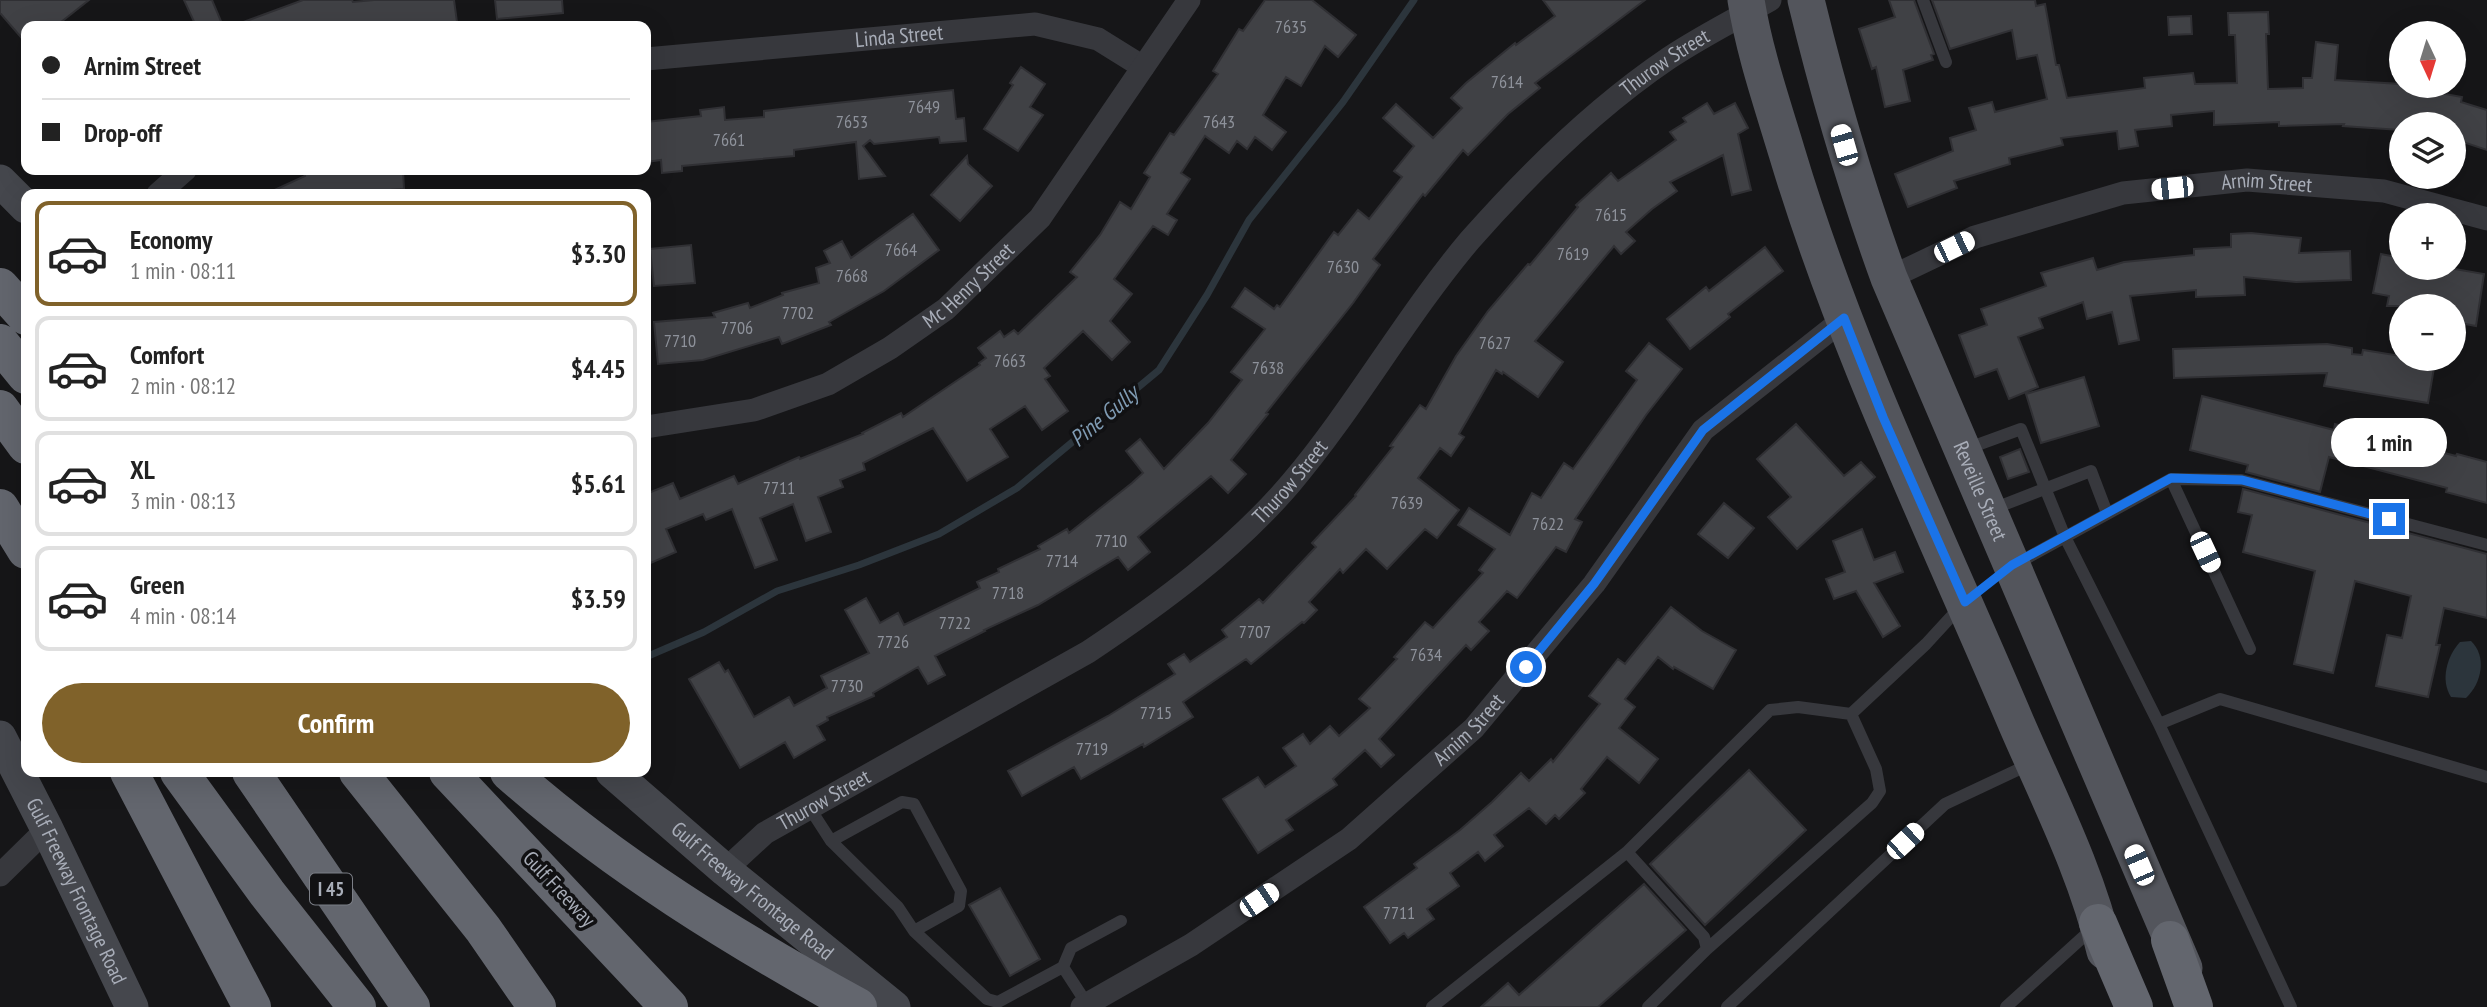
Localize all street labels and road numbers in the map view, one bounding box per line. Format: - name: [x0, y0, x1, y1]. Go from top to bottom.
- street label: Linda Street: [854, 18, 944, 53]
- street label: Thurow Street: [1614, 22, 1714, 102]
- street label: Arnim Street: [2220, 166, 2313, 198]
- street label: Mc Henry Street: [917, 236, 1020, 334]
- street label: Thurow Street: [1246, 434, 1334, 529]
- street label: Reveille Street: [1947, 437, 2014, 545]
- street label: Arnim Street: [1427, 688, 1510, 771]
- street label: Thurow Street: [772, 763, 875, 836]
- street label: Gulf Freeway Frontage Road: [20, 793, 133, 988]
- street label: Gulf Freeway Frontage Road: [666, 815, 840, 966]
- street label: Gulf Freeway: [517, 845, 601, 932]
- road number: I 45: [310, 874, 352, 904]

